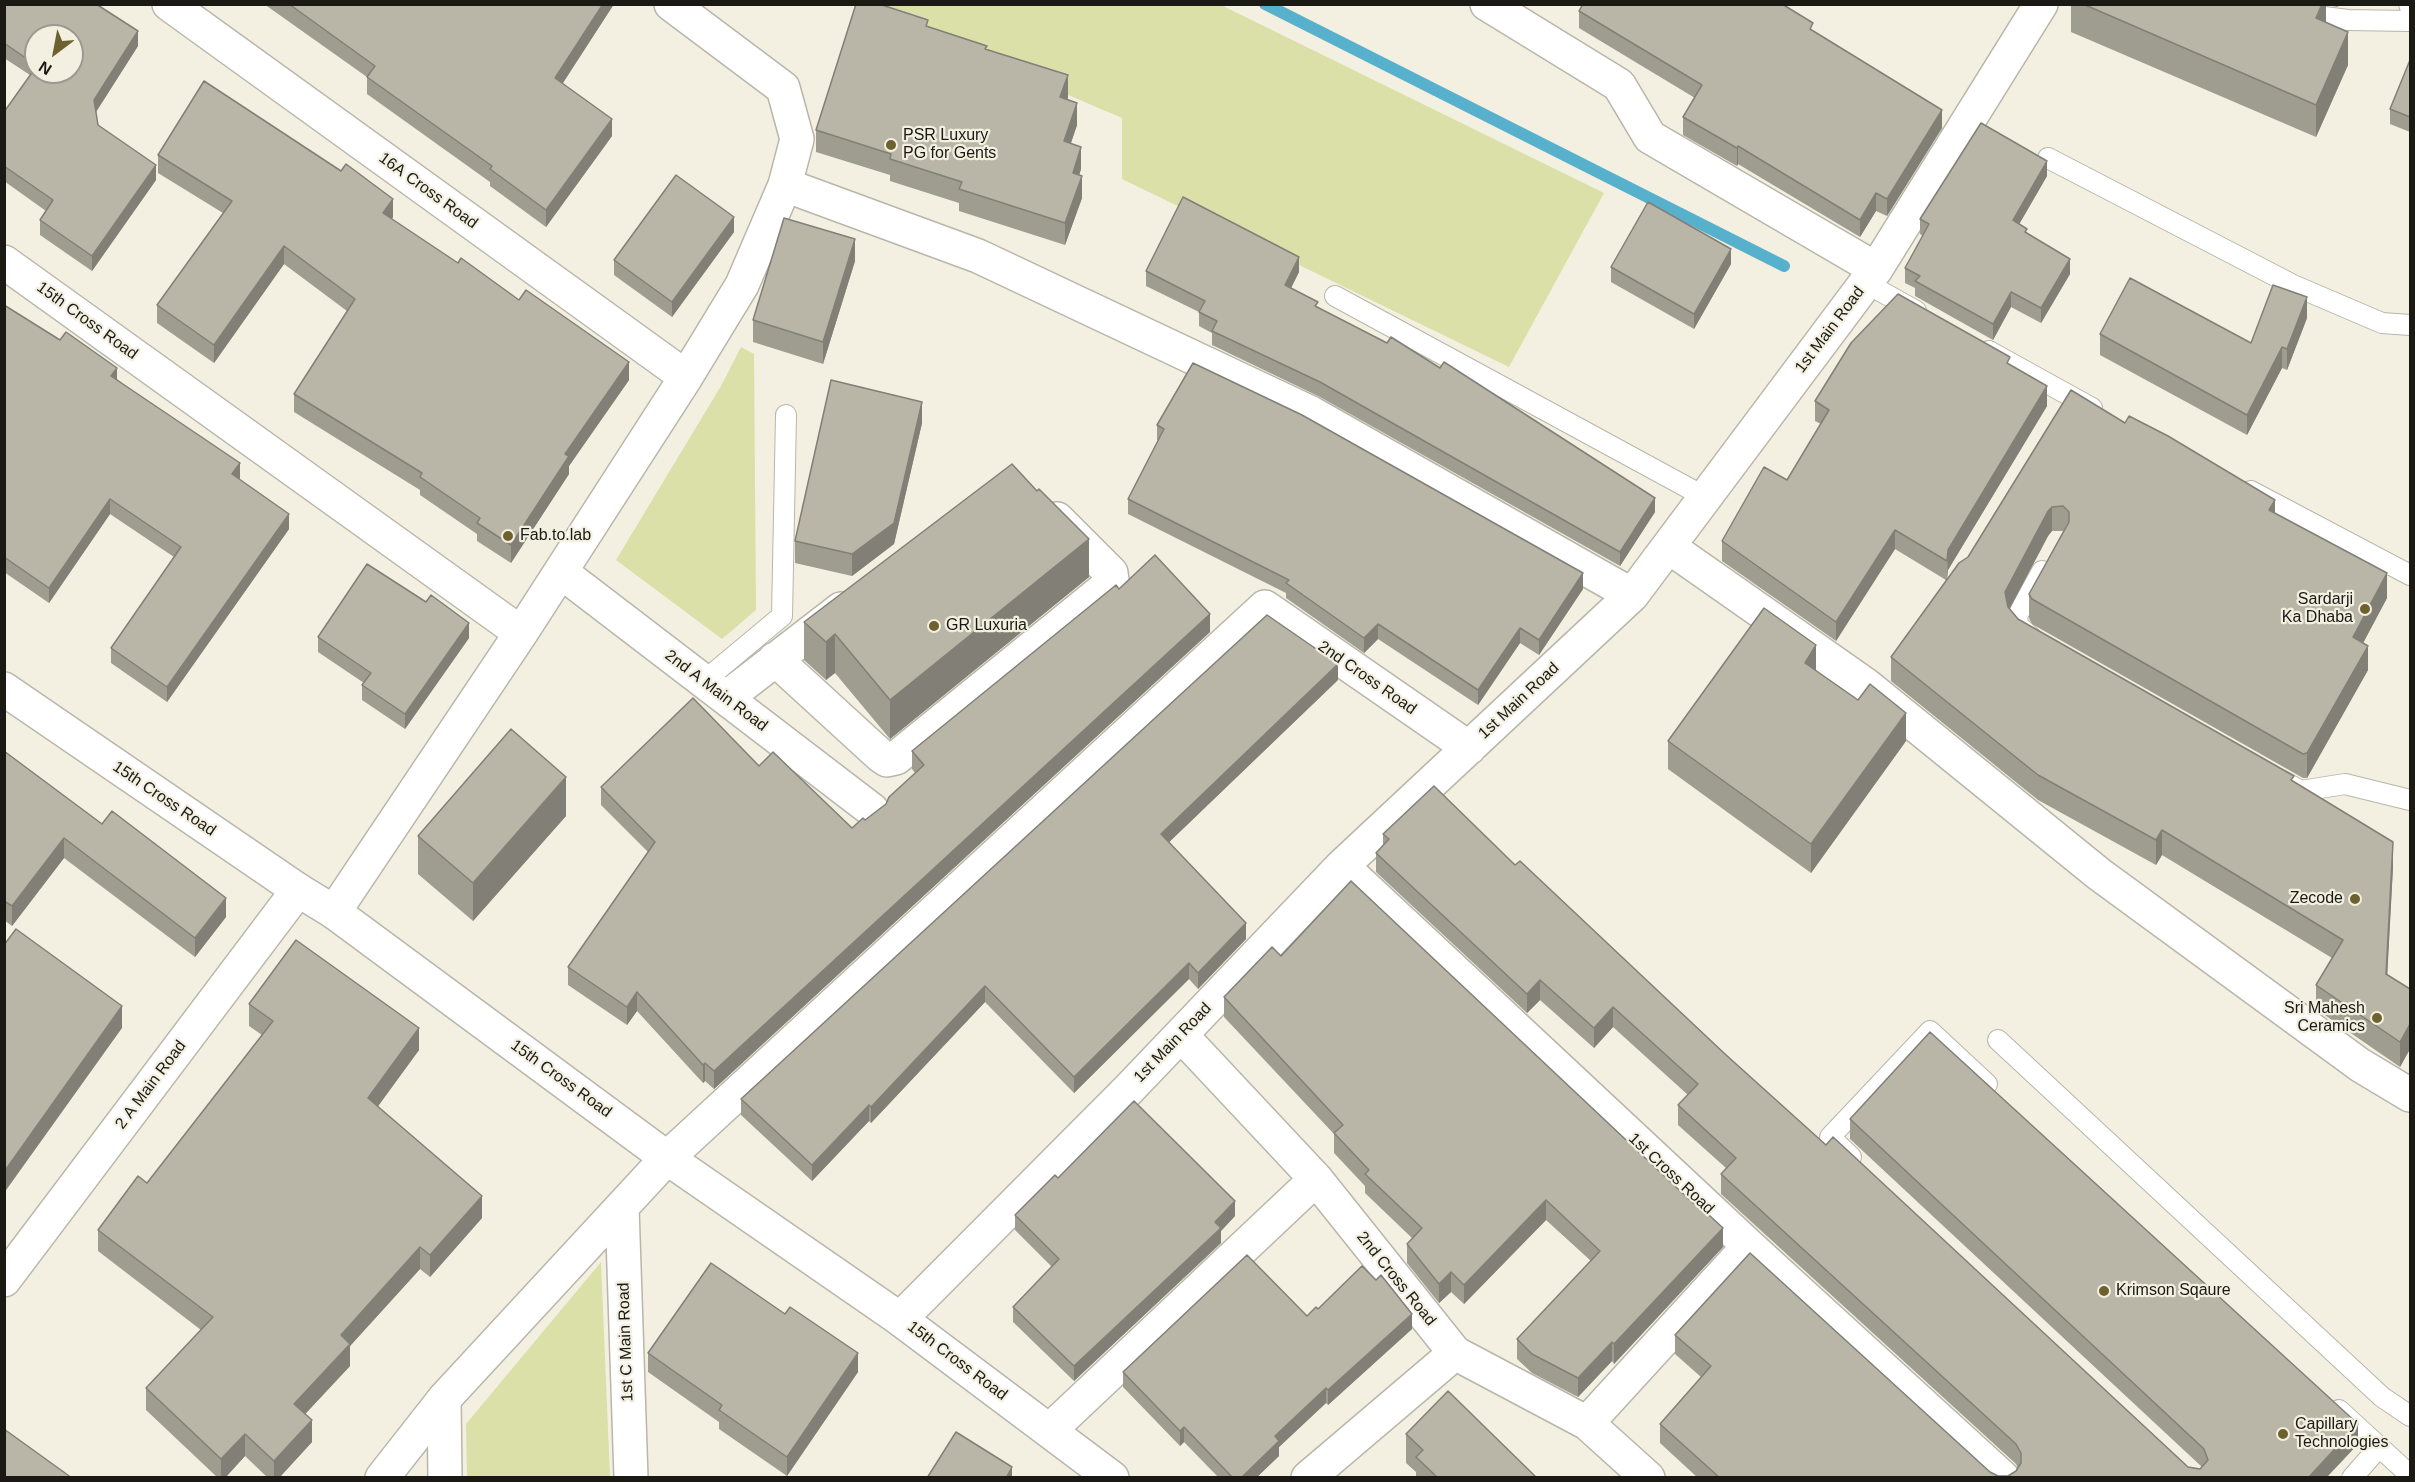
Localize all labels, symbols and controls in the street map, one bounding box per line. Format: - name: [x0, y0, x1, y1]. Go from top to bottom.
- north arrow: [24, 24, 84, 84]
- text: N: [36, 58, 55, 78]
- place label: PSR Luxury PG for Gents: [903, 126, 996, 164]
- marker: PSR Luxury PG for Gents: [884, 138, 898, 152]
- street label: 16A Cross Road: [375, 149, 481, 233]
- street label: 15th Cross Road: [33, 278, 141, 364]
- street label: 1st Main Road: [1791, 283, 1869, 377]
- place label: Fab.to.lab: [520, 526, 591, 546]
- marker: Fab.to.lab: [501, 529, 515, 543]
- place label: Sardarji Ka Dhaba: [2282, 590, 2353, 628]
- marker: Sardarji Ka Dhaba: [2358, 602, 2372, 616]
- place label: GR Luxuria: [946, 616, 1027, 636]
- marker: GR Luxuria: [927, 619, 941, 633]
- street label: 2nd Cross Road: [1314, 637, 1420, 719]
- street label: 2nd A Main Road: [661, 646, 771, 736]
- street label: 1st Main Road: [1475, 659, 1563, 743]
- street label: 15th Cross Road: [109, 757, 219, 841]
- place label: Zecode: [2290, 889, 2343, 909]
- marker: Zecode: [2348, 892, 2362, 906]
- street label: 1st Main Road: [1130, 999, 1216, 1087]
- place label: Sri Mahesh Ceramics: [2284, 999, 2365, 1037]
- marker: Sri Mahesh Ceramics: [2370, 1011, 2384, 1025]
- street label: 15th Cross Road: [507, 1036, 615, 1122]
- street label: 2 A Main Road: [111, 1037, 191, 1133]
- street label: 1st Cross Road: [1624, 1129, 1718, 1219]
- street label: 2nd Cross Road: [1352, 1228, 1440, 1330]
- place label: Krimson Sqaure: [2116, 1281, 2231, 1301]
- street label: 1st C Main Road: [614, 1282, 638, 1402]
- marker: Krimson Sqaure: [2097, 1284, 2111, 1298]
- street label: 15th Cross Road: [903, 1317, 1011, 1405]
- place label: Capillary Technologies: [2295, 1415, 2388, 1453]
- marker: Capillary Technologies: [2276, 1427, 2290, 1441]

